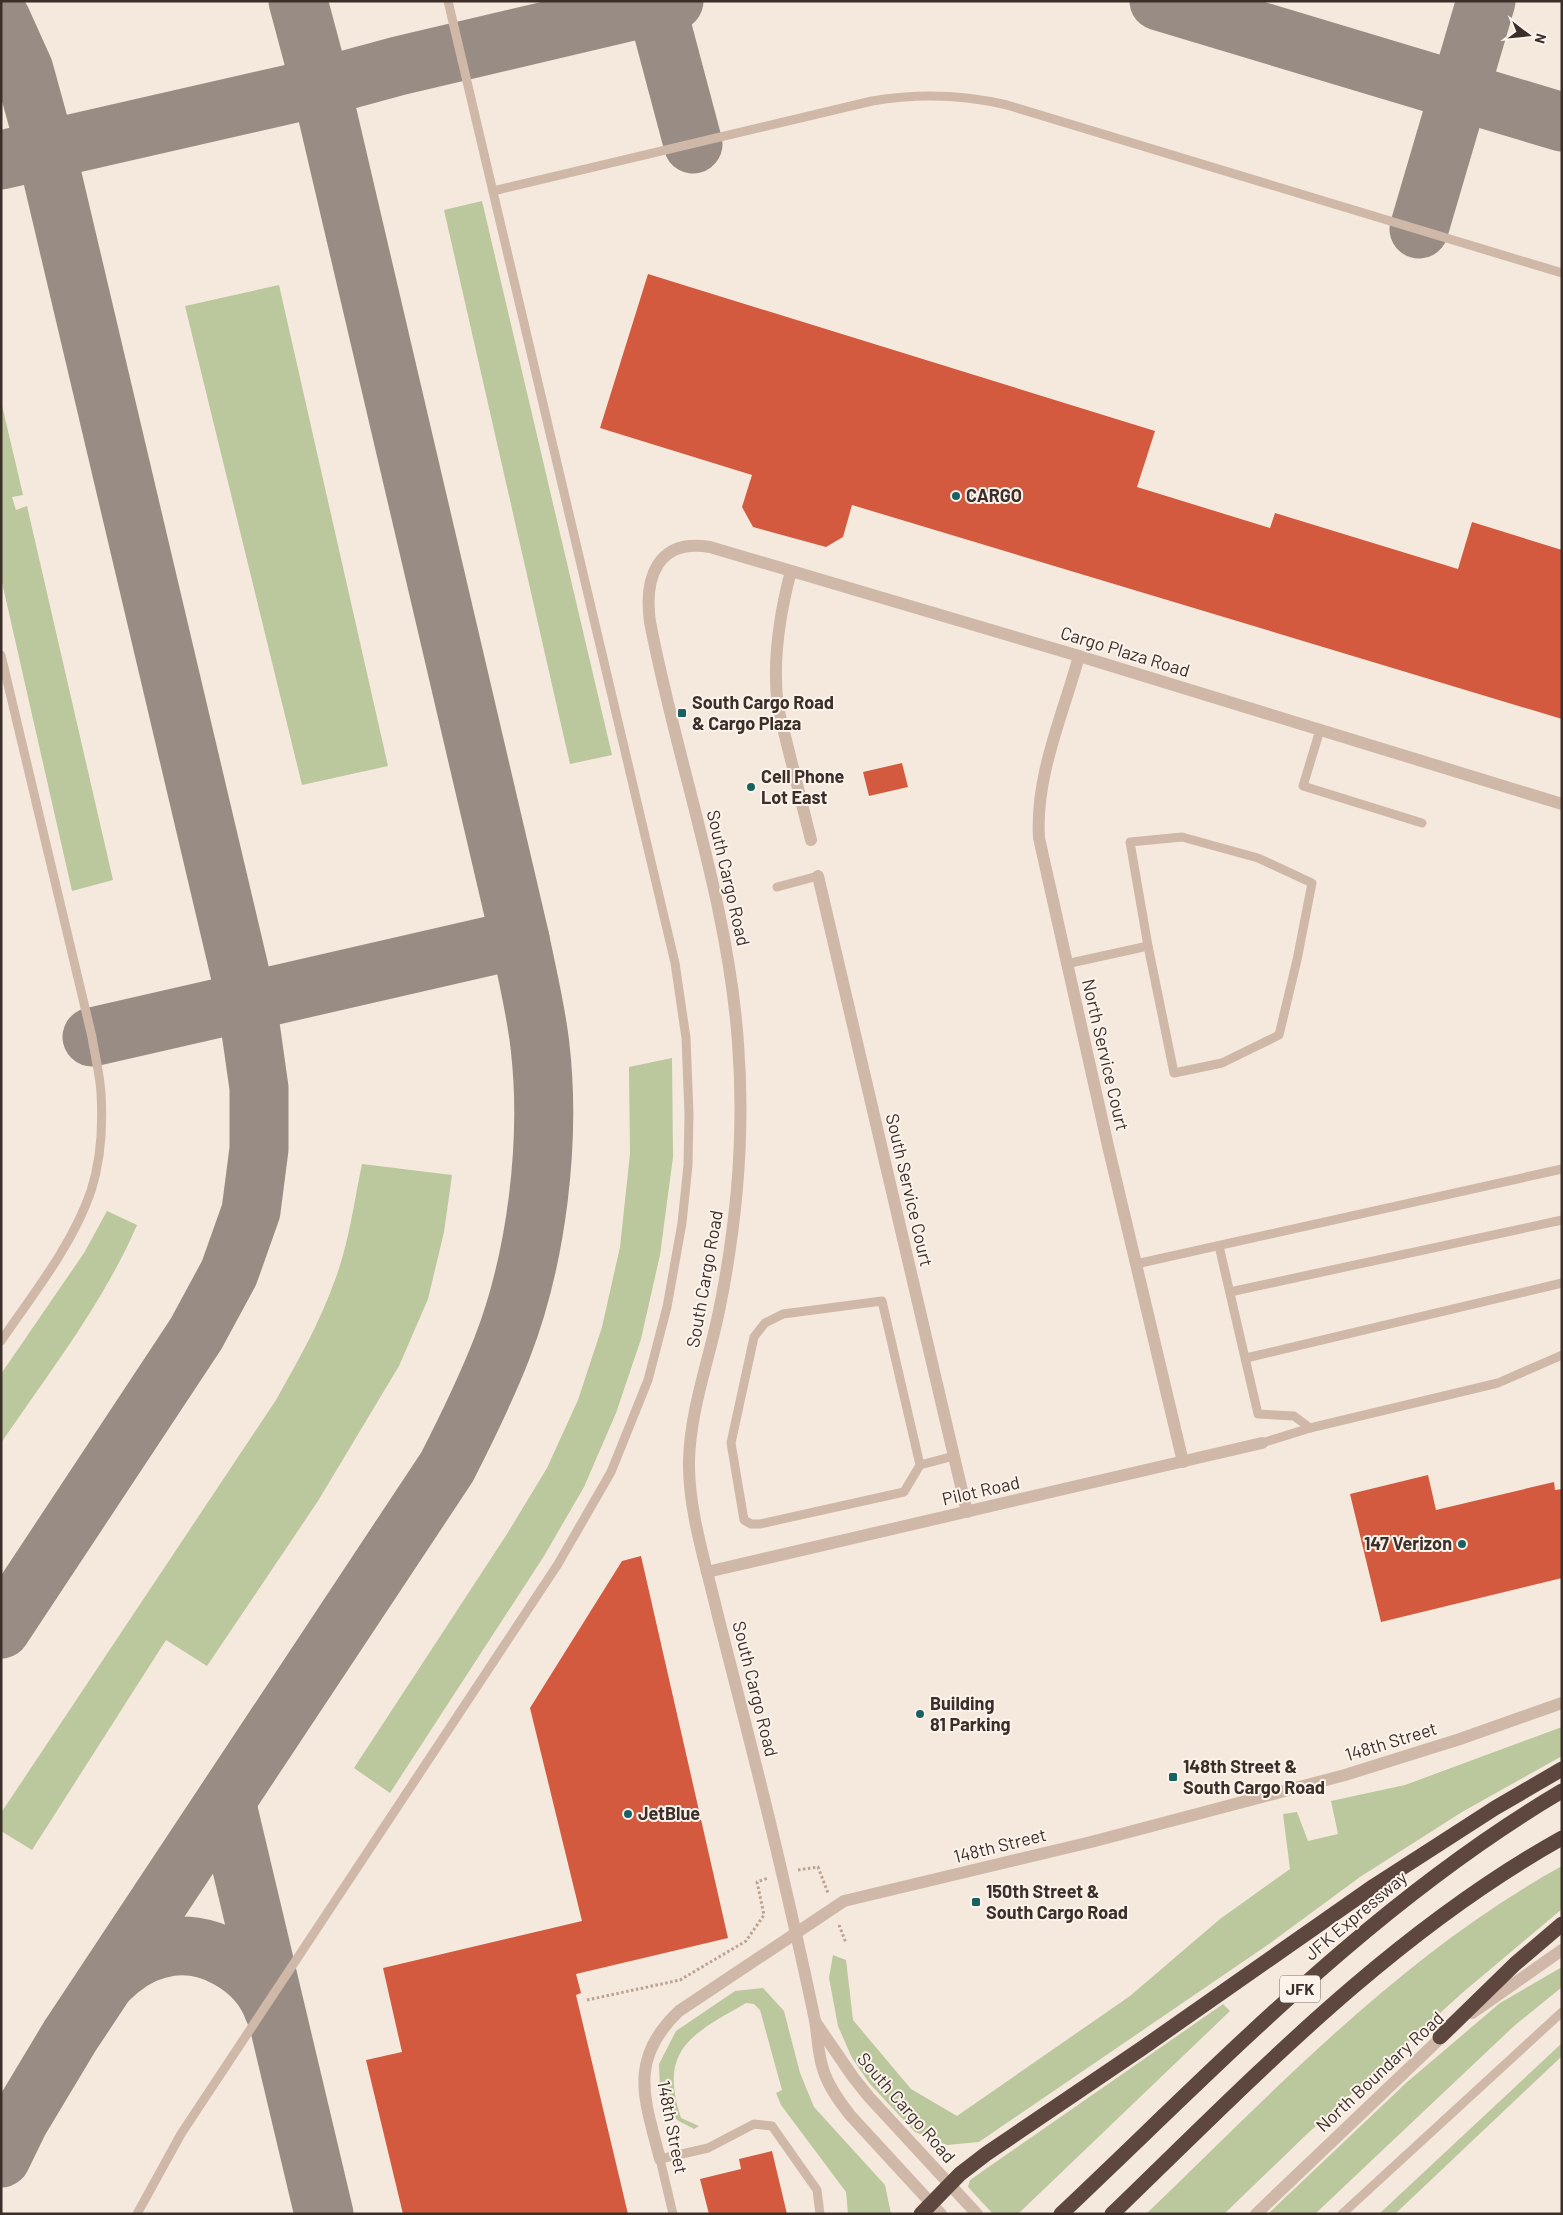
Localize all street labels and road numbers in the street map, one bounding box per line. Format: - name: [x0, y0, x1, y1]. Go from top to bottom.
- street label: Cargo Plaza Road: [1058, 621, 1193, 681]
- street label: South Cargo Road: [703, 808, 755, 948]
- street label: North Service Court: [1078, 977, 1134, 1133]
- street label: South Service Court: [882, 1111, 938, 1268]
- street label: South Cargo Road: [681, 1208, 727, 1349]
- street label: Pilot Road: [940, 1470, 1022, 1510]
- street label: South Cargo Road: [728, 1619, 783, 1759]
- street label: 148th Street: [1342, 1717, 1439, 1765]
- street label: 148th Street: [951, 1823, 1048, 1867]
- street label: JFK Expressway: [1300, 1866, 1411, 1965]
- road number: JFK: [1280, 1976, 1320, 2002]
- street label: North Boundary Road: [1311, 2006, 1448, 2136]
- street label: South Cargo Road: [853, 2048, 961, 2167]
- street label: 148th Street: [653, 2078, 693, 2175]

